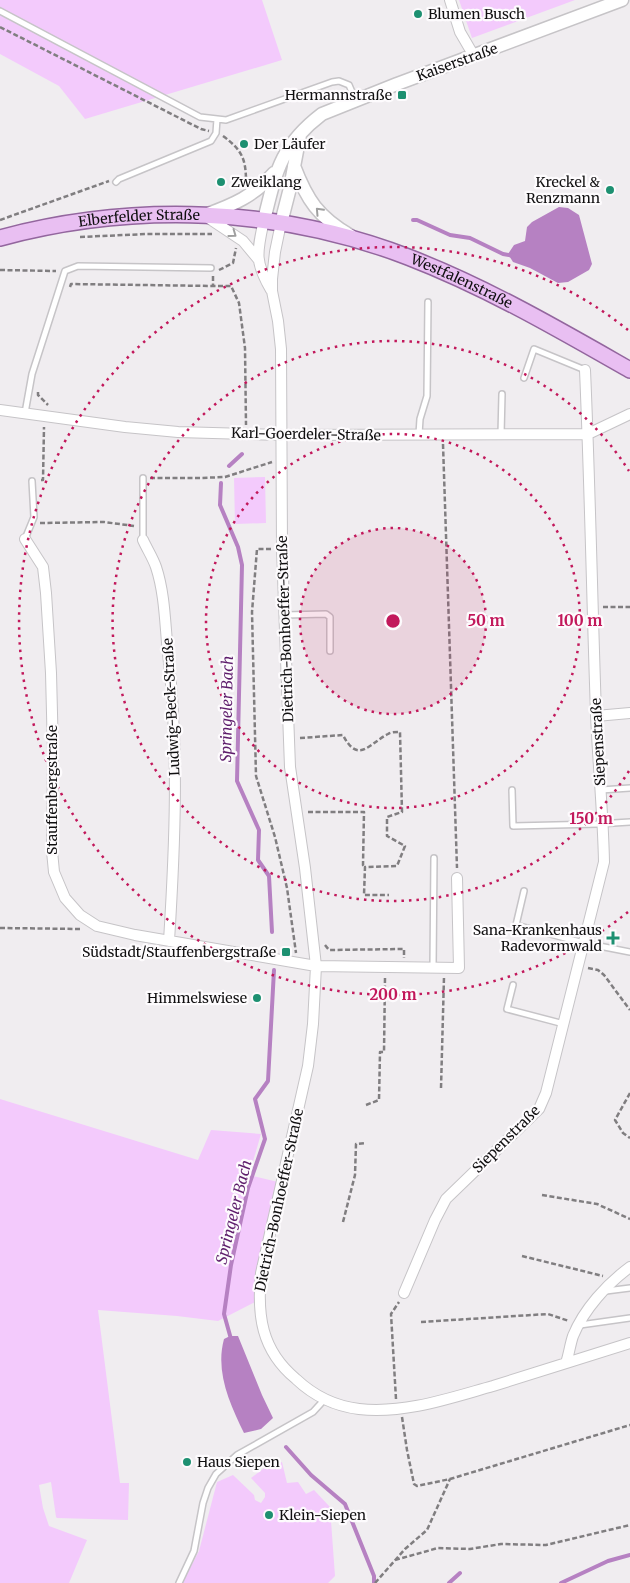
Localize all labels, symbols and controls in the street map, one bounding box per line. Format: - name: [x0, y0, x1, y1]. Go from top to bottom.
- place label: Blumen Busch: [428, 5, 525, 23]
- marker: Blumen Busch: [412, 8, 424, 20]
- street label: Kaiserstraße: [414, 39, 500, 85]
- place label: Hermannstraße: [285, 86, 392, 104]
- marker: Hermannstraße: [396, 89, 408, 101]
- place label: Der Läufer: [254, 135, 326, 153]
- marker: Der Läufer: [238, 138, 250, 150]
- place label: Zweiklang: [231, 173, 302, 191]
- place label: Kreckel & Renzmann: [526, 173, 600, 207]
- marker: Zweiklang: [215, 176, 227, 188]
- marker: Kreckel & Renzmann: [604, 184, 616, 196]
- street label: Elberfelder Straße: [77, 206, 200, 231]
- one-way arrow: [316, 208, 325, 217]
- one-way arrow: [228, 228, 237, 237]
- street label: Westfalenstraße: [407, 250, 516, 312]
- street label: Karl-Goerdeler-Straße: [231, 424, 381, 444]
- street label: Dietrich-Bonhoeffer-Straße: [273, 535, 297, 723]
- text: 50 m: [467, 611, 505, 630]
- text: 100 m: [558, 611, 602, 630]
- centre of rings: [384, 612, 402, 630]
- street label: Ludwig-Beck-Straße: [158, 637, 184, 777]
- water label: Springeler Bach: [216, 656, 237, 762]
- street label: Siepenstraße: [587, 698, 609, 786]
- street label: Stauffenbergstraße: [43, 725, 61, 855]
- text: 150 m: [569, 809, 613, 828]
- place label: Sana-Krankenhaus Radevormwald: [473, 921, 603, 955]
- marker: Sana-Krankenhaus Radevormwald: [606, 931, 620, 945]
- place label: Südstadt/Stauffenbergstraße: [82, 943, 276, 961]
- marker: Südstadt/Stauffenbergstraße: [280, 946, 292, 958]
- text: 200 m: [369, 985, 417, 1004]
- place label: Himmelswiese: [147, 989, 247, 1007]
- marker: Himmelswiese: [251, 992, 263, 1004]
- street label: Siepenstraße: [468, 1101, 544, 1177]
- street label: Dietrich-Bonhoeffer-Straße: [251, 1107, 307, 1293]
- water label: Springeler Bach: [211, 1158, 256, 1266]
- place label: Haus Siepen: [197, 1453, 280, 1471]
- marker: Haus Siepen: [181, 1456, 193, 1468]
- place label: Klein-Siepen: [279, 1506, 366, 1524]
- marker: Klein-Siepen: [263, 1509, 275, 1521]

